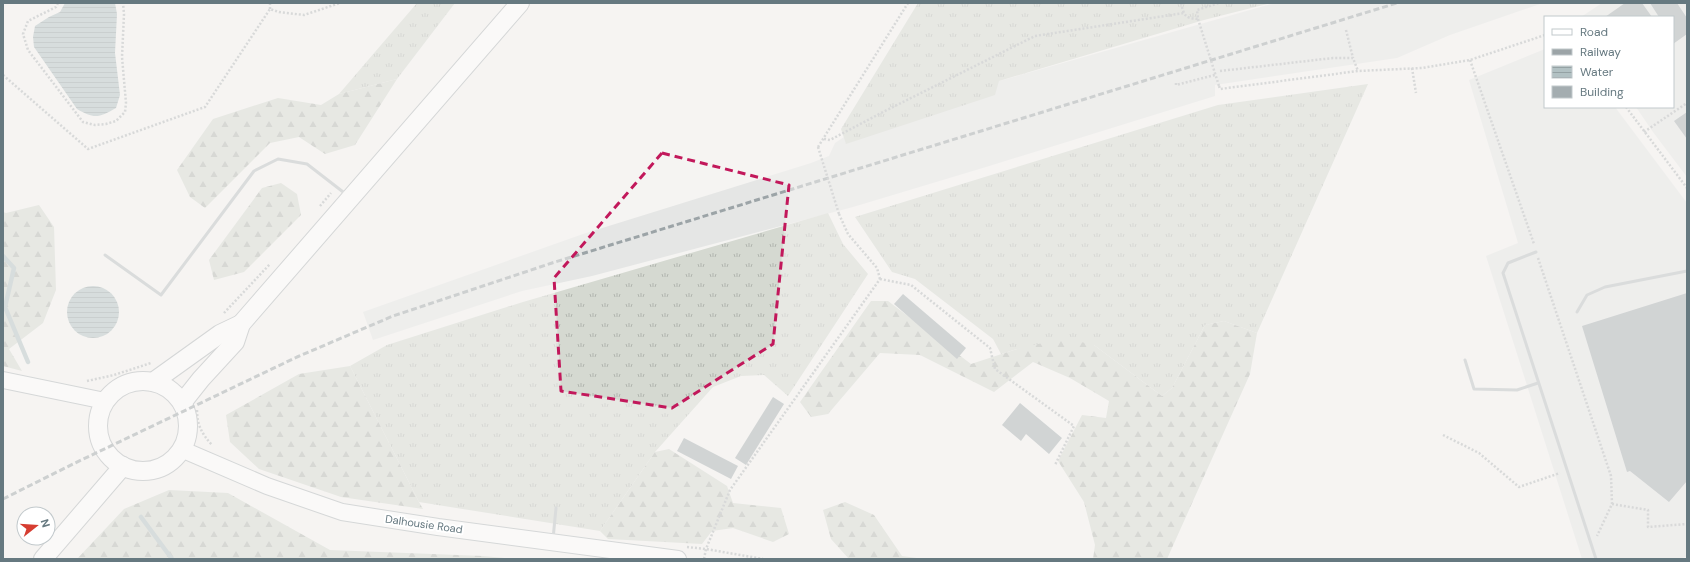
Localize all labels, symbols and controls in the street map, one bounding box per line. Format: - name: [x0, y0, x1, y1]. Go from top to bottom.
- legend: [1544, 16, 1674, 108]
- text: Road: [1580, 24, 1608, 40]
- text: Railway: [1580, 44, 1621, 60]
- text: Water: [1580, 64, 1614, 80]
- text: Building: [1580, 84, 1624, 100]
- north arrow: [16, 506, 56, 546]
- street label: Dalhousie Road: [384, 512, 464, 536]
- text: N: [38, 517, 53, 529]

